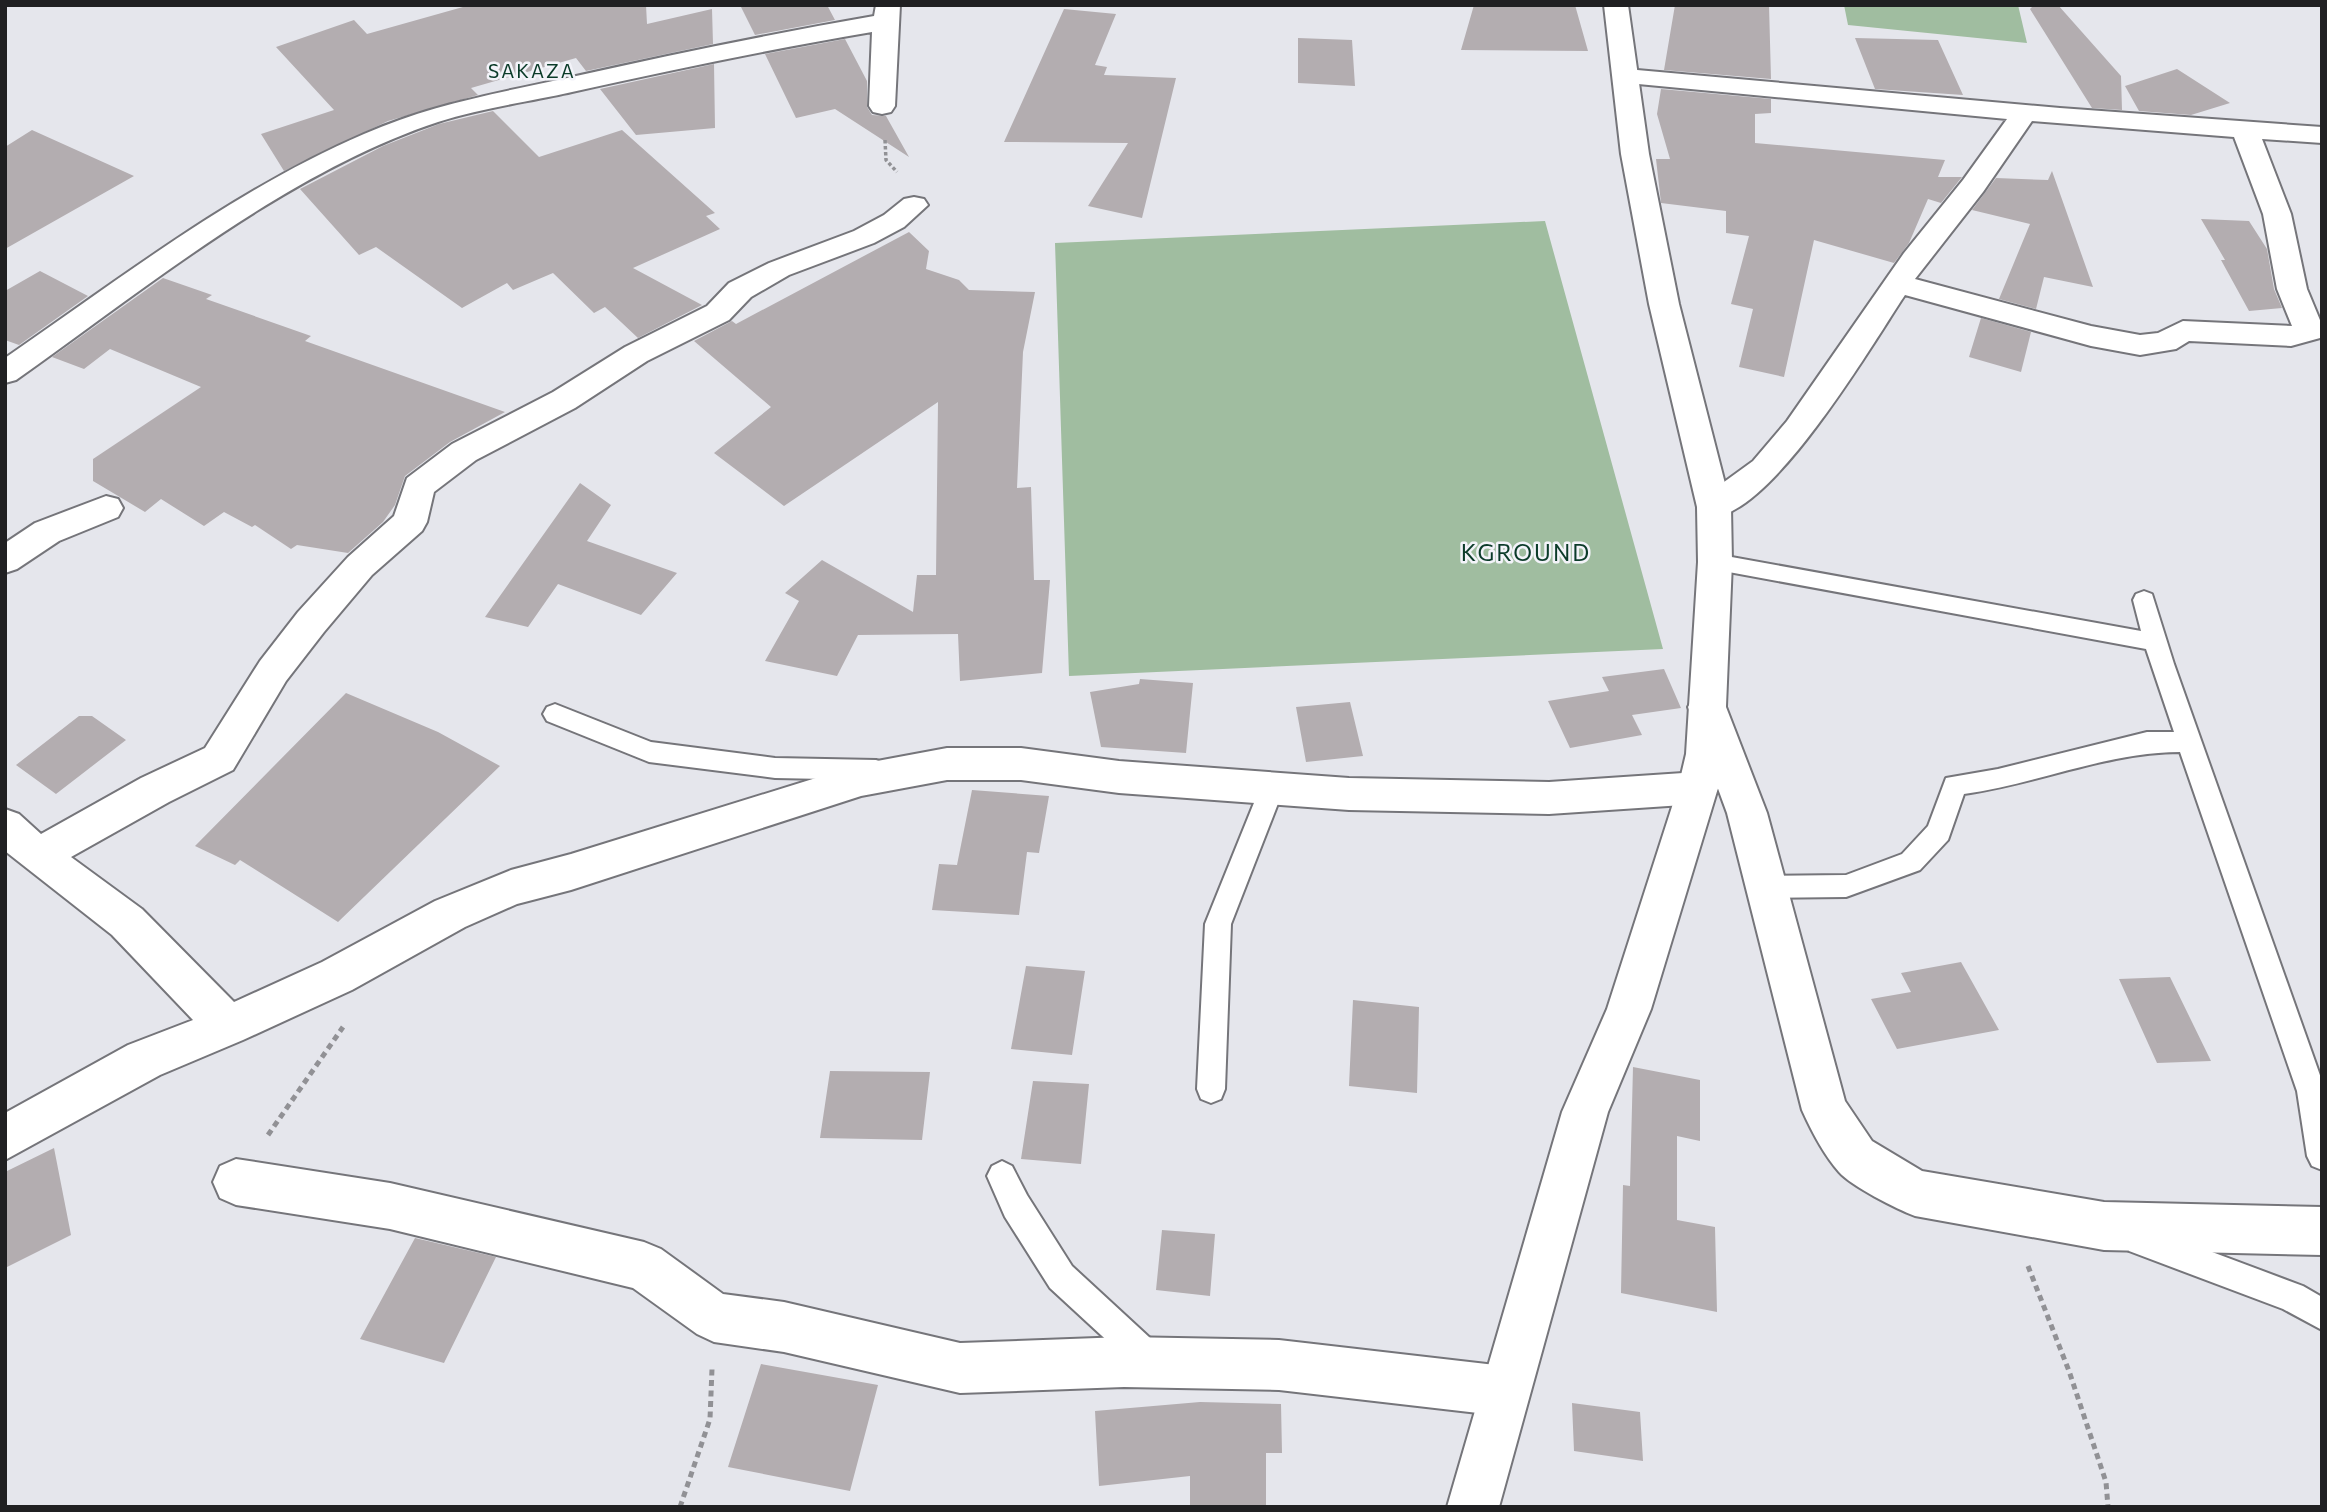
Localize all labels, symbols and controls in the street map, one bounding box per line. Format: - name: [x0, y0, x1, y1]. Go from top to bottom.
- district label: SAKAZA: [488, 59, 576, 82]
- district label: KGROUND: [1461, 538, 1591, 566]

